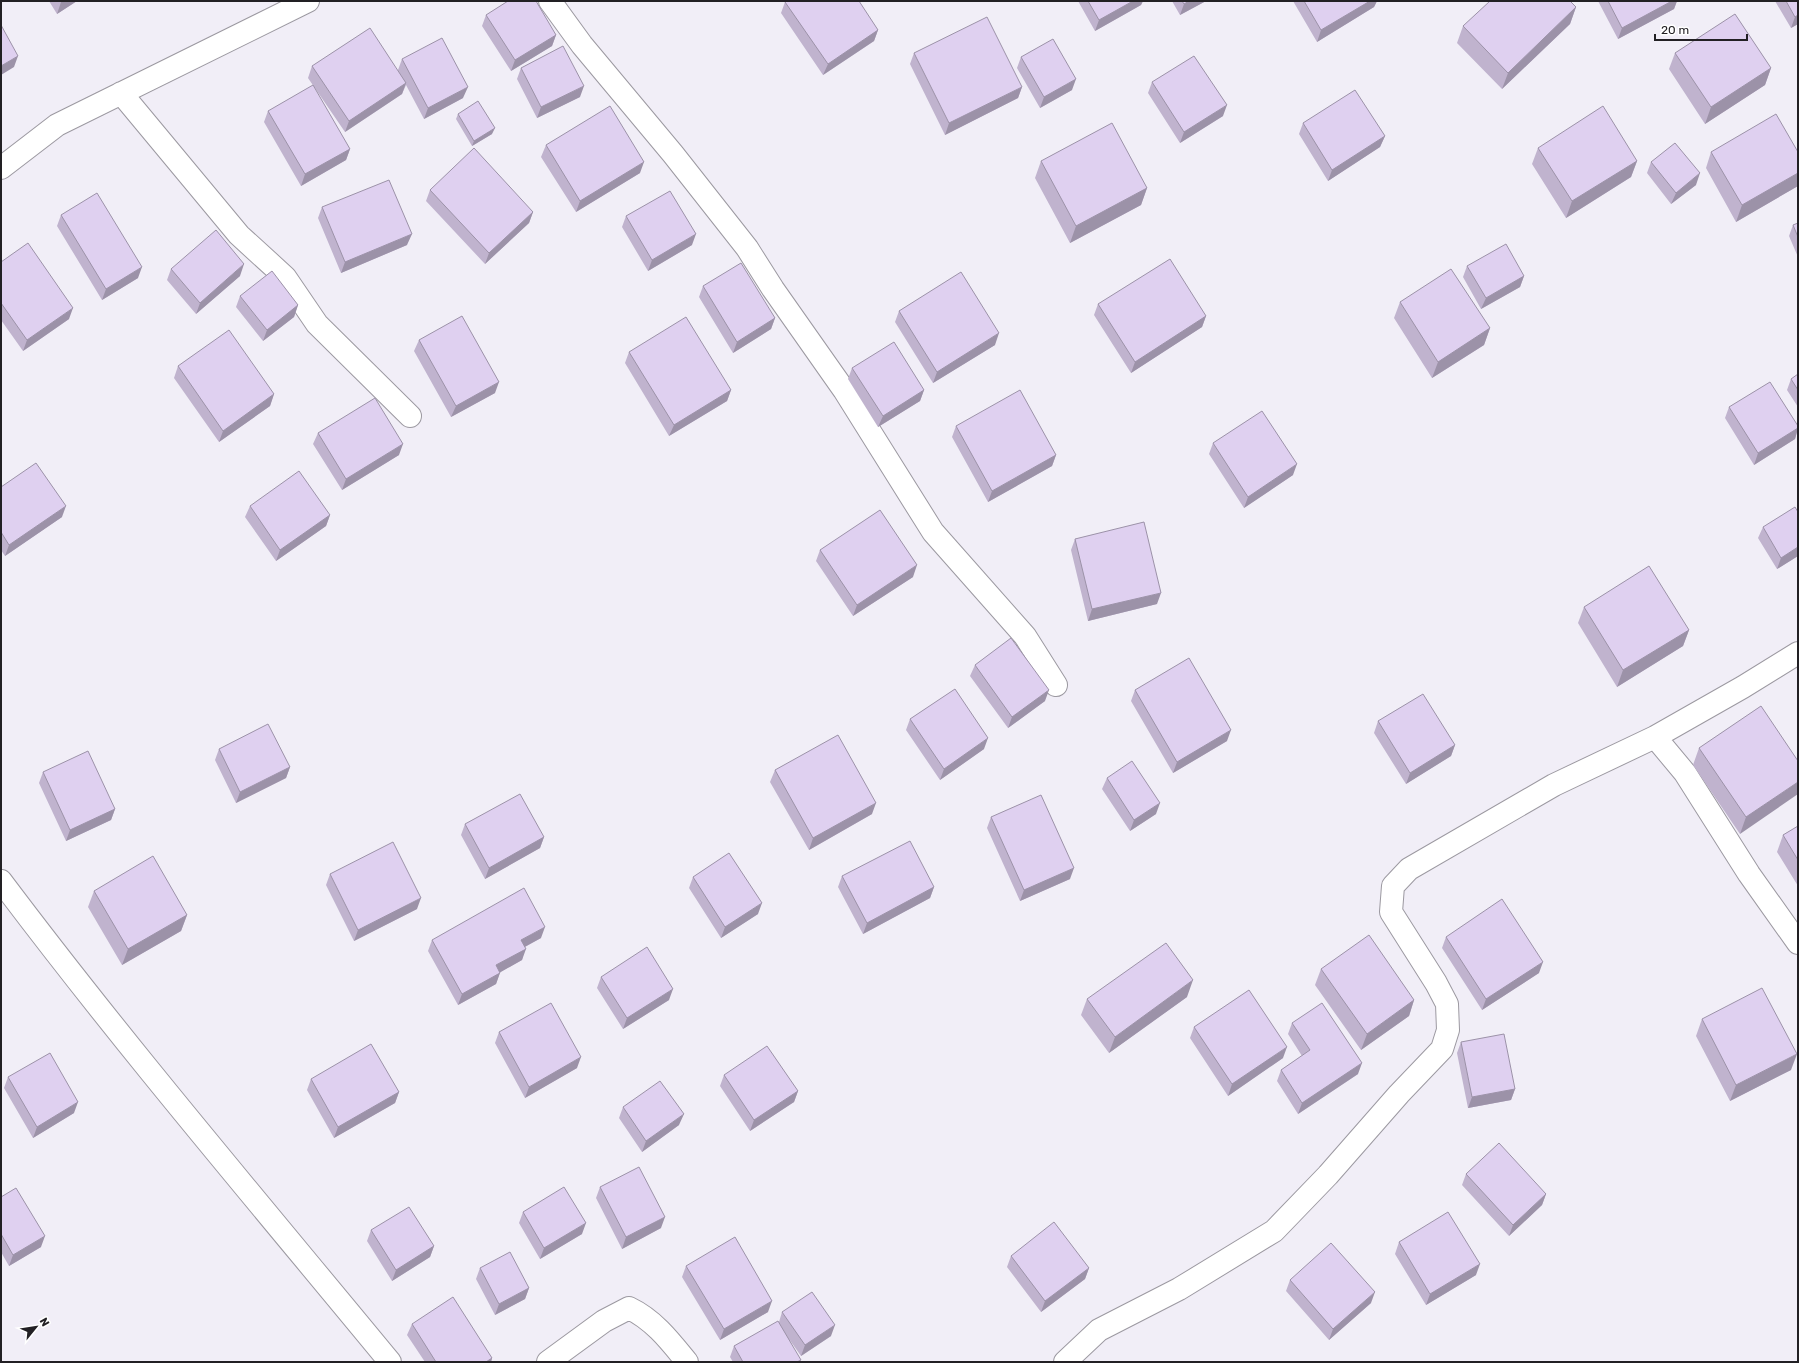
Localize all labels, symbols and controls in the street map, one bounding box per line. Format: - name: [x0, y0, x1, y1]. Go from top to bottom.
- scale bar: [1655, 16, 1747, 42]
- text: 20 m: [1661, 23, 1689, 37]
- north arrow: [16, 1307, 56, 1347]
- text: N: [37, 1316, 52, 1329]

